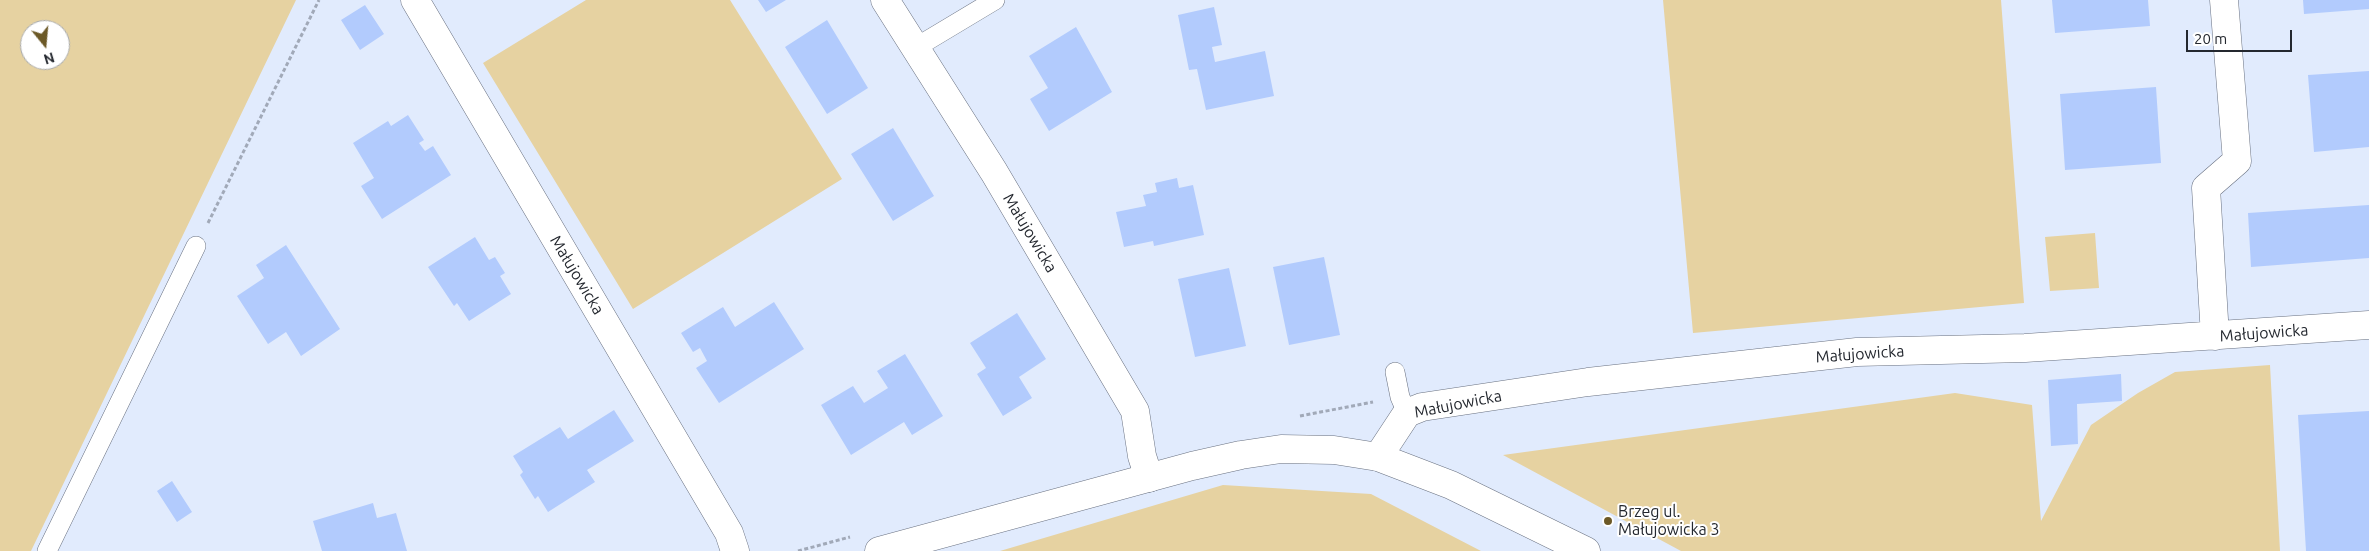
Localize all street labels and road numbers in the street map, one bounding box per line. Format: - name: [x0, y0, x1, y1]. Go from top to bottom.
- street label: Małujowicka: [999, 190, 1061, 276]
- street label: Małujowicka: [546, 232, 608, 318]
- street label: Małujowicka: [2219, 320, 2309, 346]
- street label: Małujowicka: [1815, 341, 1905, 367]
- street label: Małujowicka: [1413, 386, 1503, 422]

